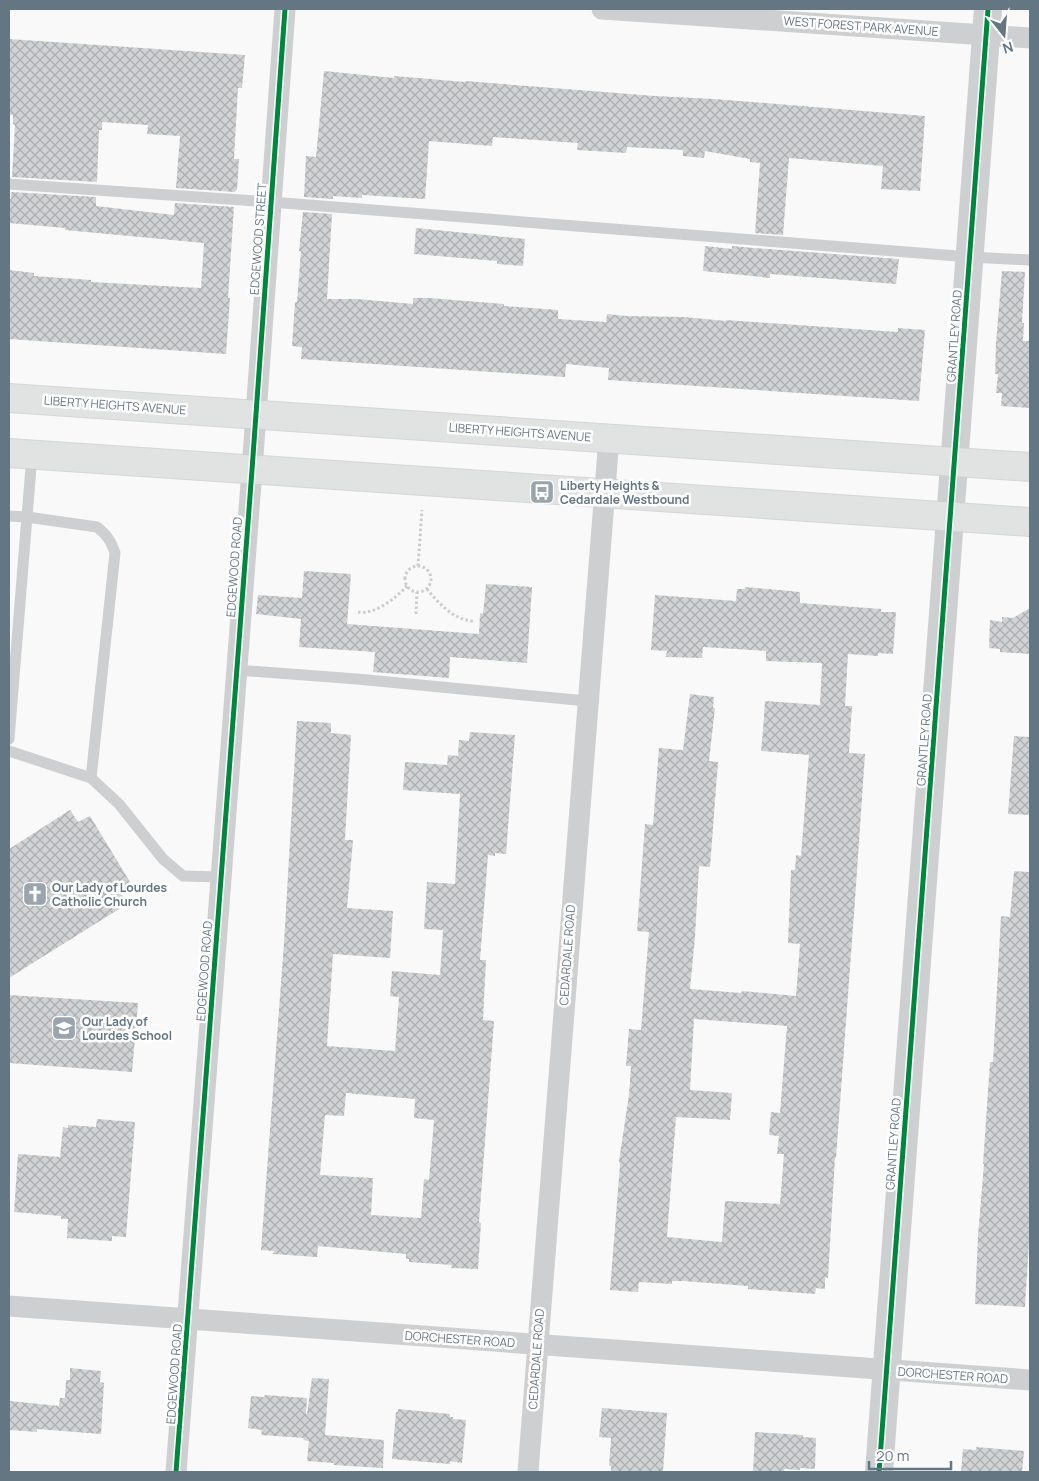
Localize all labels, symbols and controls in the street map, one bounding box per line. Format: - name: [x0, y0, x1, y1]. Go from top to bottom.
- north arrow: [979, 10, 1029, 60]
- street label: WEST FOREST PARK AVENUE: [783, 12, 939, 40]
- text: N: [1000, 37, 1016, 58]
- street label: EDGEWOOD STREET: [246, 182, 270, 295]
- street label: GRANTLEY ROAD: [942, 289, 966, 383]
- street label: LIBERTY HEIGHTS AVENUE: [43, 392, 187, 418]
- street label: LIBERTY HEIGHTS AVENUE: [448, 419, 592, 445]
- place label: Liberty Heights & Cedardale Westbound: [560, 477, 689, 508]
- bus stop icon: Liberty Heights & Cedardale Westbound: [529, 479, 555, 505]
- street label: EDGEWOOD ROAD: [222, 516, 246, 618]
- street label: GRANTLEY ROAD: [912, 693, 936, 787]
- place label: Our Lady of Lourdes Catholic Church: [52, 879, 167, 910]
- church icon: Our Lady of Lourdes Catholic Church: [22, 881, 48, 907]
- street label: CEDARDALE ROAD: [555, 904, 579, 1006]
- street label: EDGEWOOD ROAD: [192, 920, 216, 1022]
- place label: Our Lady of Lourdes School: [82, 1013, 172, 1044]
- school or university icon: Our Lady of Lourdes School: [51, 1015, 77, 1041]
- street label: GRANTLEY ROAD: [881, 1097, 905, 1191]
- street label: CEDARDALE ROAD: [524, 1308, 548, 1410]
- street label: EDGEWOOD ROAD: [162, 1323, 186, 1425]
- street label: DORCHESTER ROAD: [404, 1327, 516, 1351]
- street label: DORCHESTER ROAD: [897, 1363, 1009, 1387]
- scale bar: [869, 1438, 952, 1470]
- text: 20 m: [876, 1445, 909, 1466]

